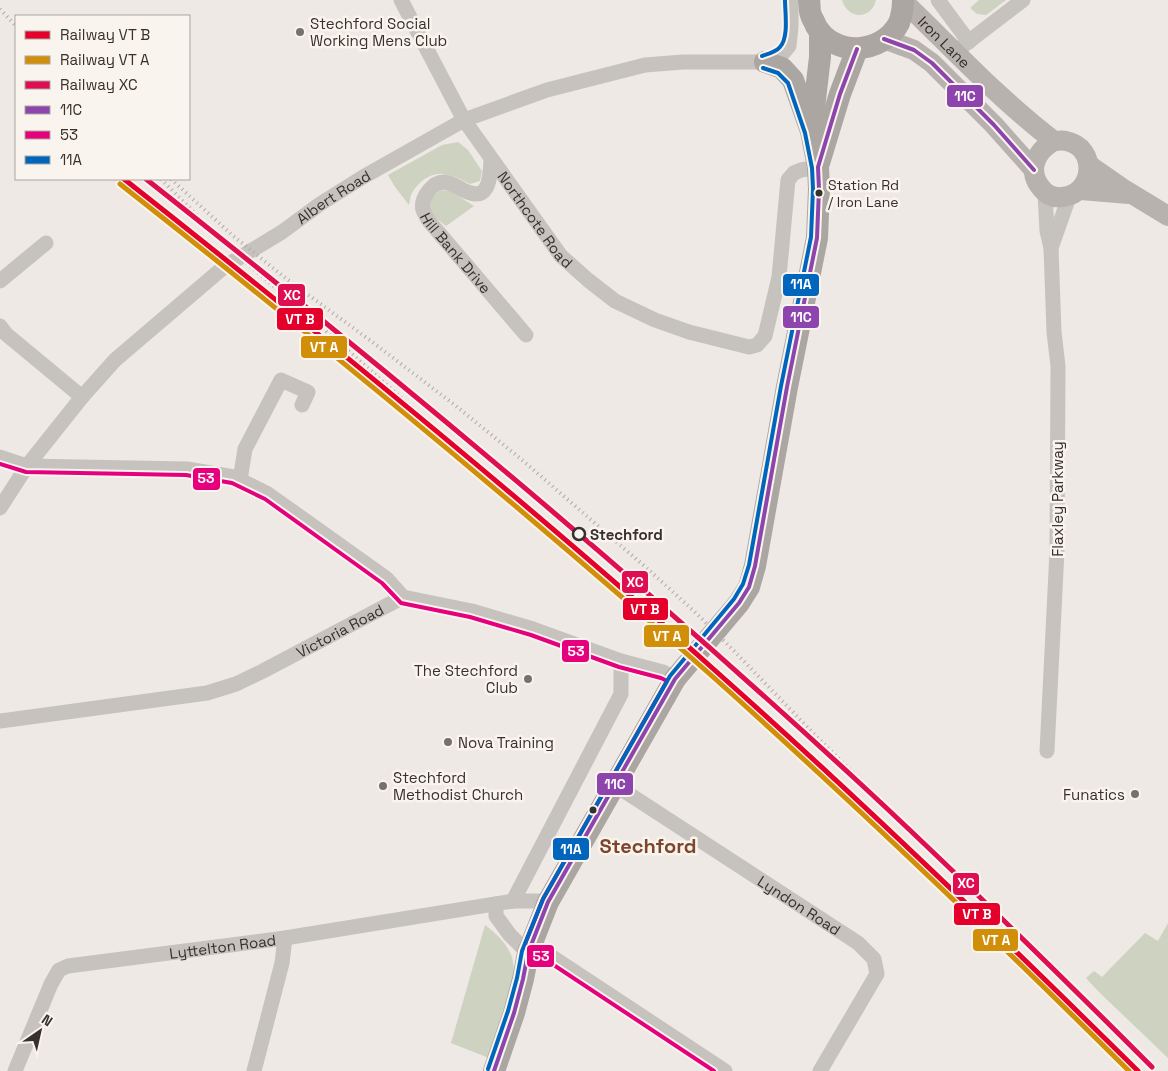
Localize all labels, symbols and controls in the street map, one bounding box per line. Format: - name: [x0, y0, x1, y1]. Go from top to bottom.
- street label: Iron Lane: [914, 12, 975, 72]
- place label: Stechford Social Working Mens Club: [310, 14, 447, 50]
- legend: [15, 15, 190, 180]
- text: Railway VT B: [60, 25, 150, 44]
- marker: Stechford Social Working Mens Club: [294, 26, 306, 38]
- text: Railway VT A: [60, 50, 150, 69]
- text: Railway XC: [60, 75, 138, 94]
- line badge: 11C: [946, 84, 984, 108]
- text: 11C: [954, 87, 976, 105]
- text: 11C: [60, 100, 82, 119]
- text: 53: [60, 125, 78, 144]
- text: 11A: [60, 150, 83, 169]
- street label: Albert Road: [292, 165, 374, 228]
- street label: Northcote Road: [494, 167, 577, 272]
- place label: Station Rd / Iron Lane: [828, 176, 899, 211]
- marker: Station Rd / Iron Lane: [814, 188, 824, 198]
- street label: Hill Bank Drive: [416, 209, 496, 297]
- line badge: 11A: [782, 273, 820, 297]
- text: 11A: [790, 275, 812, 293]
- line badge: XC: [277, 283, 306, 307]
- text: XC: [283, 286, 301, 304]
- line badge: 11C: [782, 305, 820, 329]
- line badge: VT B: [276, 307, 324, 331]
- text: 11C: [790, 308, 812, 326]
- text: VT B: [285, 310, 315, 328]
- line badge: VT A: [300, 335, 348, 359]
- text: VT A: [310, 338, 338, 356]
- street label: Flaxley Parkway: [1048, 441, 1067, 557]
- line badge: 53: [192, 467, 221, 491]
- text: 53: [198, 469, 214, 487]
- place label: Stechford: [590, 525, 663, 544]
- marker: Stechford: [572, 527, 586, 541]
- line badge: XC: [621, 570, 649, 594]
- text: XC: [626, 573, 644, 591]
- line badge: VT B: [622, 597, 669, 621]
- street label: Victoria Road: [293, 600, 387, 661]
- text: VT B: [630, 600, 660, 618]
- line badge: VT A: [643, 624, 690, 648]
- text: VT A: [653, 627, 681, 645]
- line badge: 53: [561, 639, 590, 663]
- text: 53: [568, 642, 584, 660]
- place label: The Stechford Club: [414, 661, 518, 697]
- marker: The Stechford Club: [522, 673, 534, 685]
- place label: Nova Training: [458, 733, 554, 752]
- marker: Nova Training: [442, 736, 454, 748]
- place label: Stechford Methodist Church: [393, 768, 523, 804]
- line badge: 11C: [596, 772, 634, 796]
- text: 11C: [604, 775, 626, 793]
- marker: Stechford Methodist Church: [377, 780, 389, 792]
- place label: Funatics: [1063, 785, 1125, 804]
- marker: Funatics: [1129, 788, 1141, 800]
- unlabelled marker: [588, 805, 598, 815]
- district label: Stechford: [599, 833, 697, 859]
- line badge: 11A: [552, 837, 590, 861]
- text: 11A: [560, 840, 582, 858]
- street label: Lyndon Road: [754, 871, 845, 939]
- line badge: XC: [952, 872, 980, 896]
- text: XC: [957, 874, 975, 892]
- line badge: VT B: [953, 902, 1001, 926]
- text: VT B: [962, 905, 992, 923]
- line badge: VT A: [972, 928, 1019, 952]
- street label: Lyttelton Road: [168, 930, 277, 962]
- text: VT A: [982, 931, 1010, 949]
- line badge: 53: [526, 944, 555, 968]
- text: 53: [533, 947, 549, 965]
- north arrow: [15, 1006, 65, 1056]
- text: N: [38, 1010, 56, 1030]

